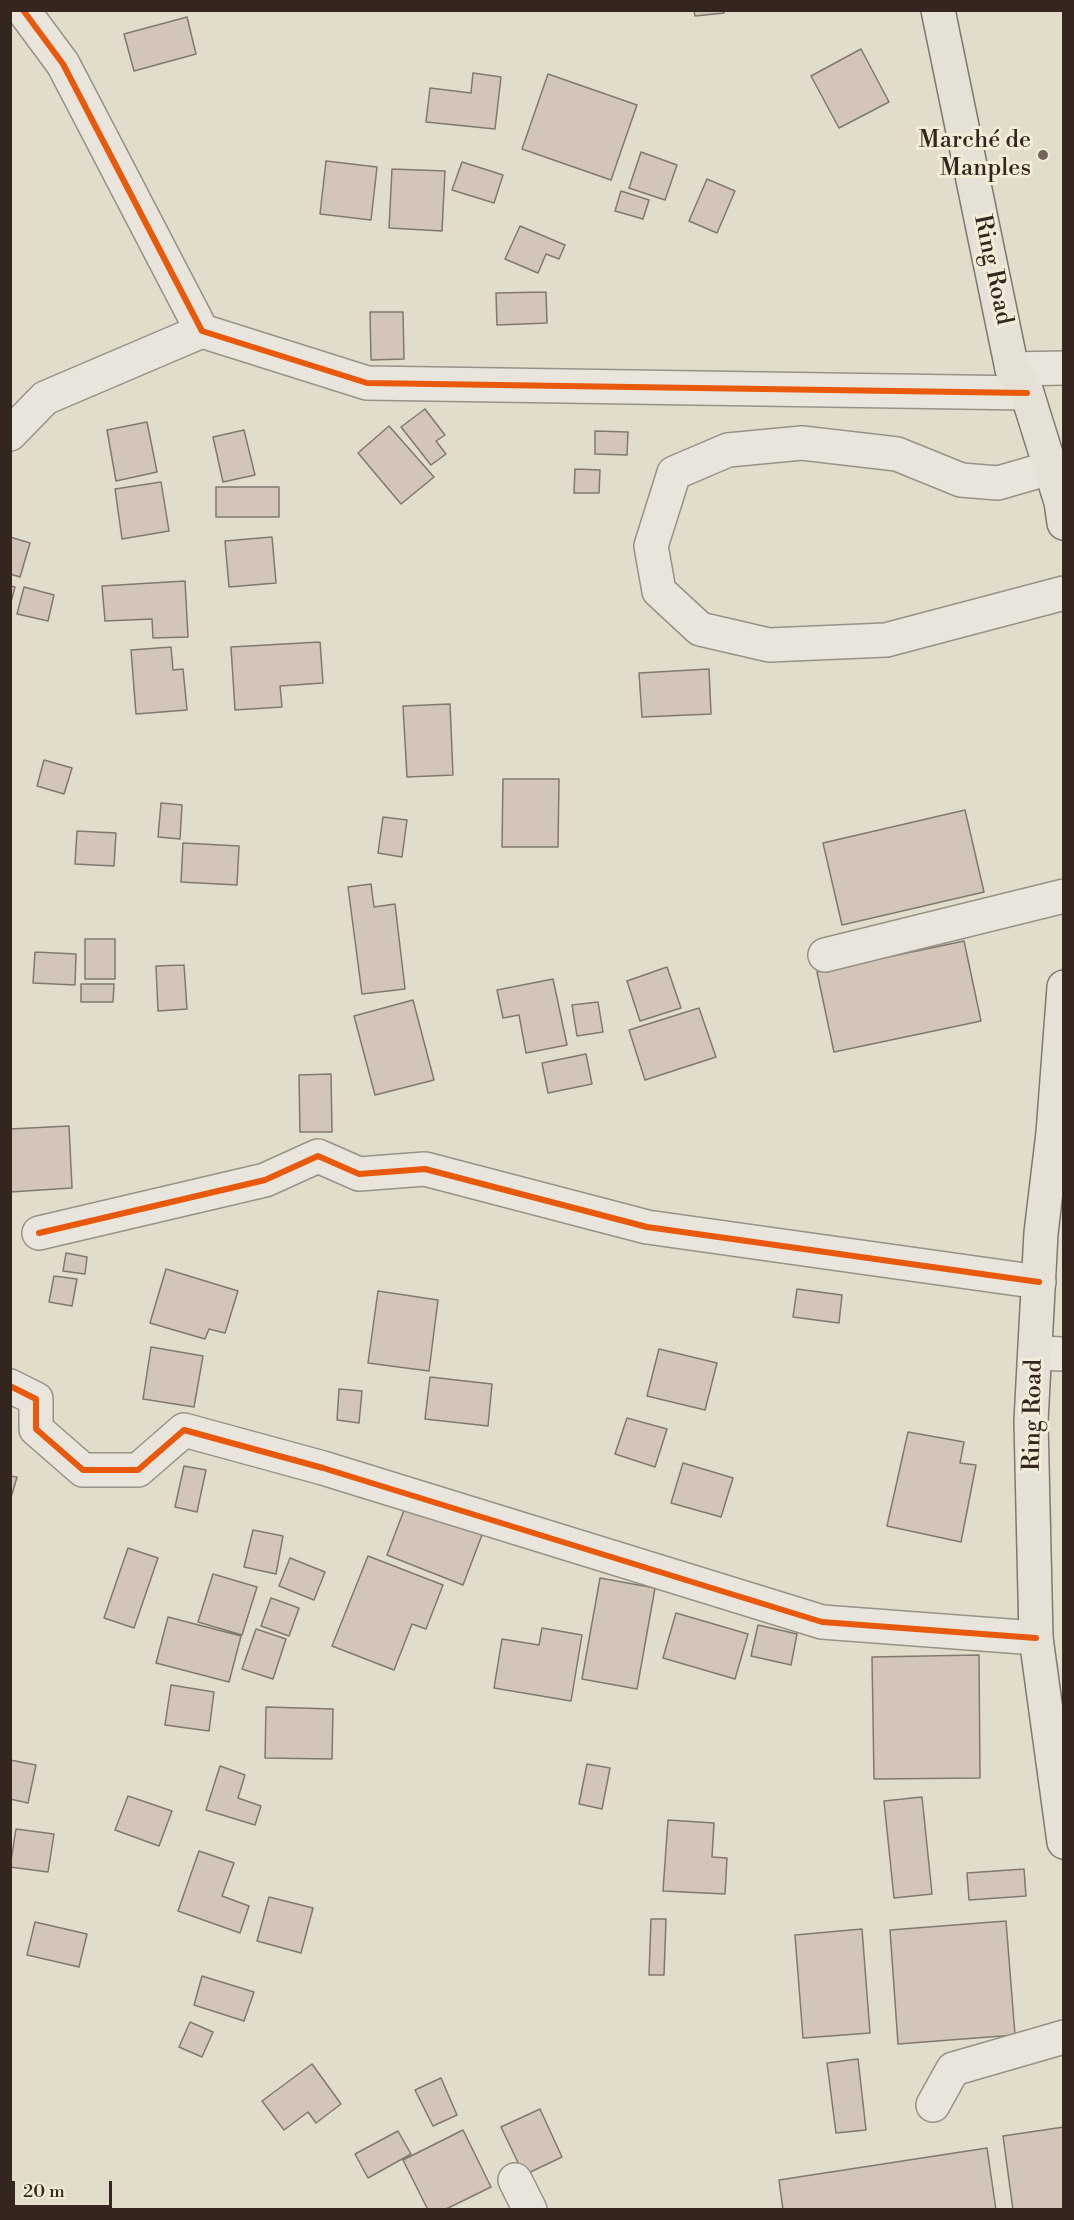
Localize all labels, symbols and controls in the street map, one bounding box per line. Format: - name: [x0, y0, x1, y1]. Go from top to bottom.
- place label: Marché de Manples: [919, 127, 1031, 183]
- marker: Marché de Manples: [1036, 148, 1050, 162]
- street label: Ring Road: [966, 212, 1018, 328]
- street label: Ring Road: [1019, 1359, 1049, 1471]
- scale bar: [15, 2169, 116, 2207]
- text: 20 m: [23, 2180, 65, 2203]

